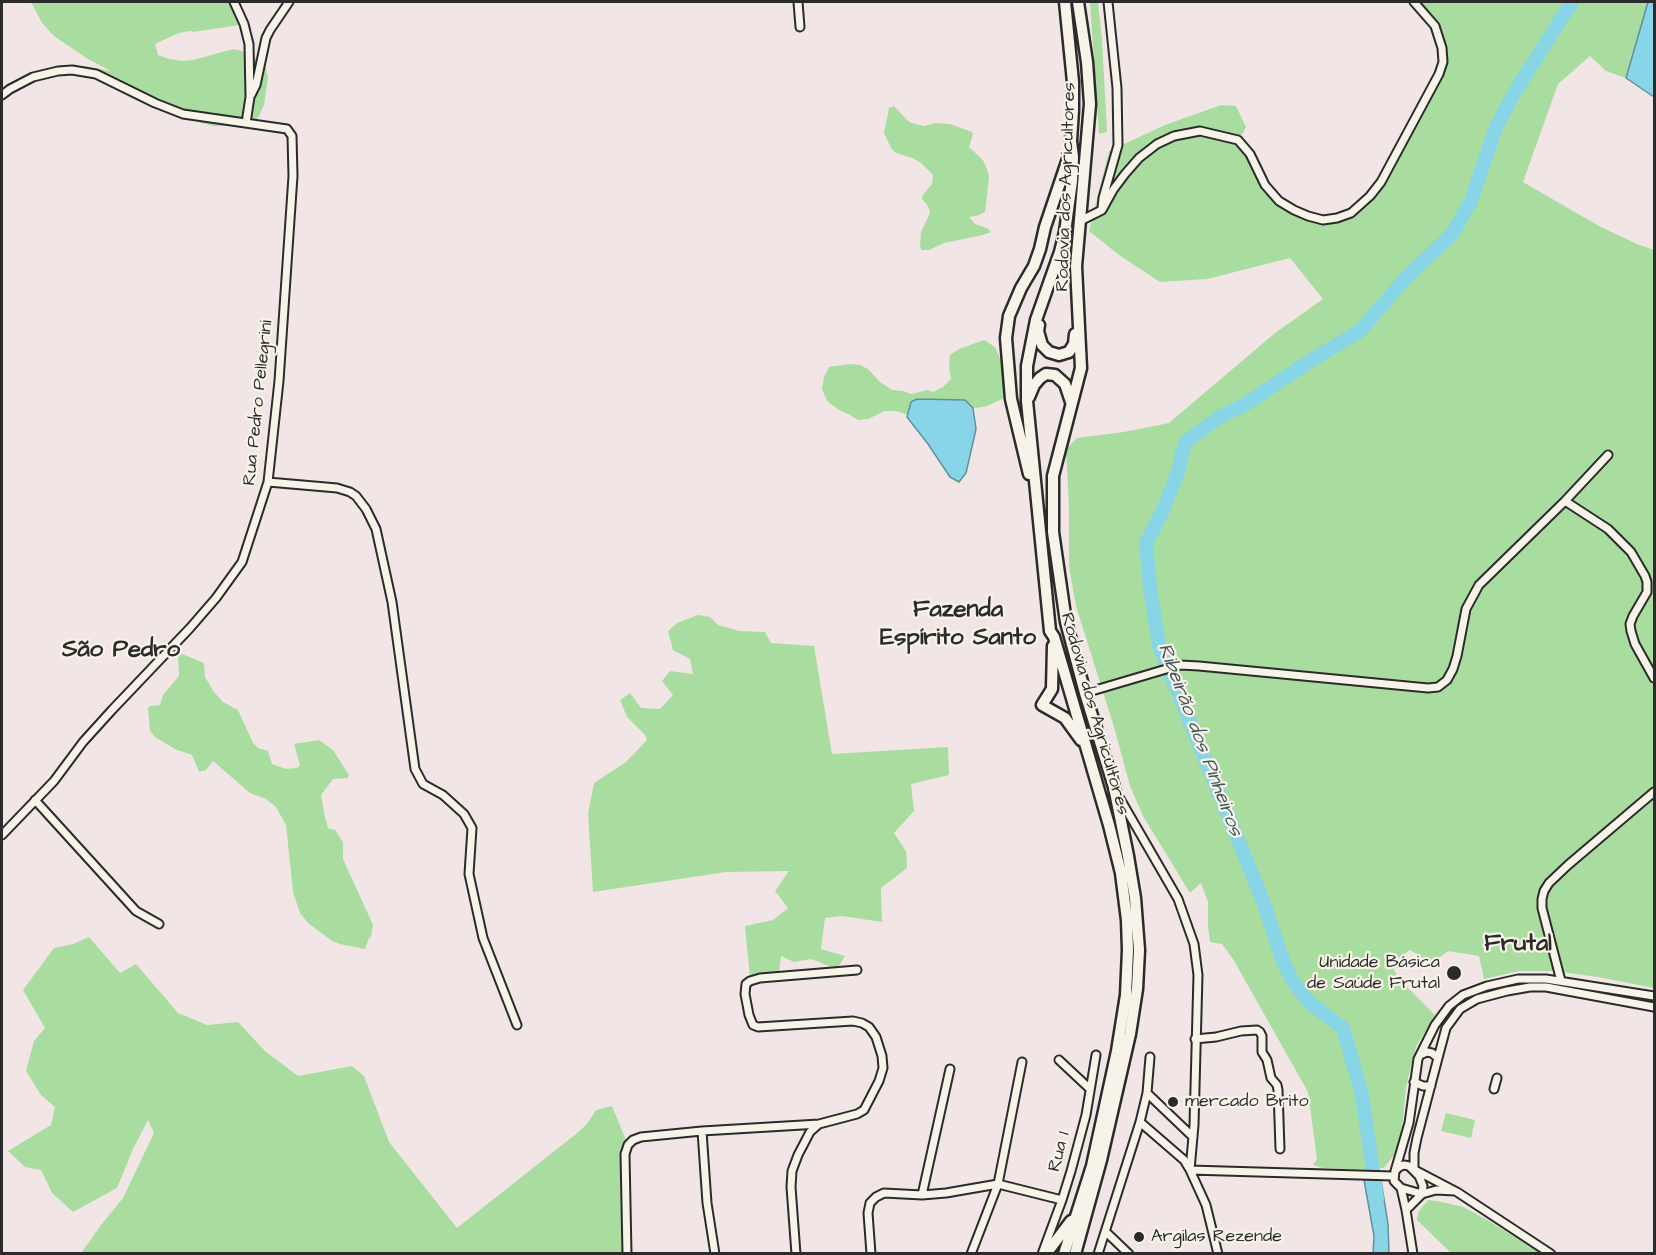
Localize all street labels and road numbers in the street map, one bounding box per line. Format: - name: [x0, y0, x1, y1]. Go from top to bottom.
- street label: Rodovia dos Agricultores: [1053, 82, 1081, 292]
- street label: Rua Pedro Pellegrini: [240, 319, 278, 487]
- street label: Rodovia dos Agricultores: [1055, 610, 1133, 818]
- street label: Rua 1: [1044, 1130, 1076, 1174]

